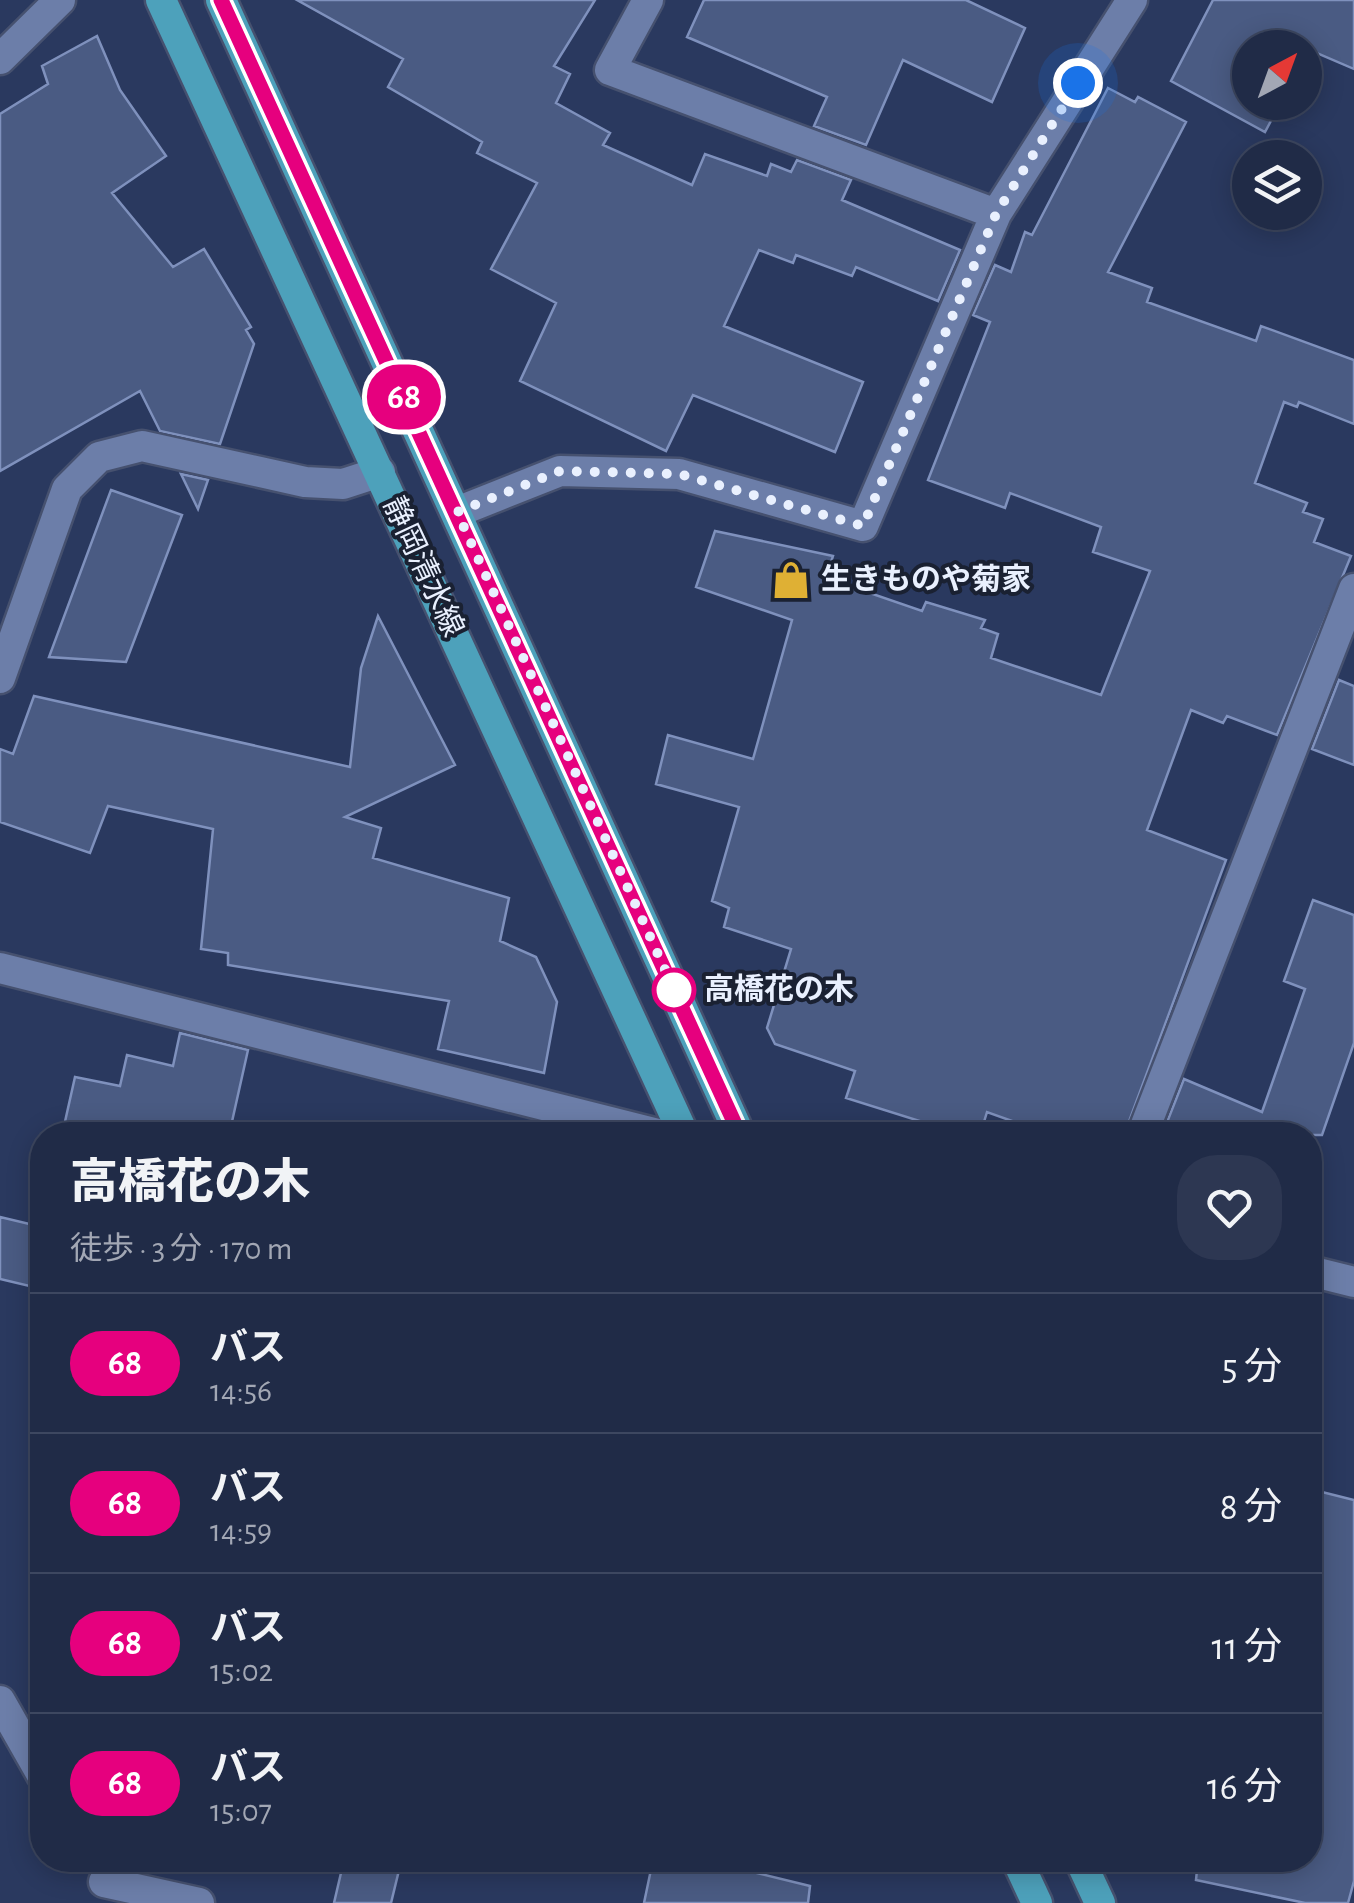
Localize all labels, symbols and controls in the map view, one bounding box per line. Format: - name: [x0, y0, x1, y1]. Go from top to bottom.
- north arrow: [1232, 30, 1322, 120]
- map controls: [1232, 30, 1322, 230]
- your location: [1053, 58, 1103, 108]
- button: layers: [1232, 140, 1322, 230]
- line badge: 68: [359, 364, 449, 430]
- text: 68: [387, 380, 421, 415]
- street label: 静岡清水線: [378, 492, 470, 641]
- shop icon: 生きものや菊家: [770, 559, 812, 601]
- place label: 生きものや菊家: [821, 563, 1031, 595]
- marker: 高橋花の木: [653, 969, 695, 1011]
- place label: 高橋花の木: [704, 973, 854, 1005]
- button: heart: [1177, 1155, 1282, 1260]
- text: 高橋花の木: [70, 1160, 310, 1208]
- text: 徒歩 · 3 分 · 170 m: [70, 1233, 292, 1265]
- text: バス: [210, 1330, 286, 1368]
- text: 68: [108, 1346, 142, 1381]
- text: 5 分: [1222, 1349, 1282, 1387]
- text: 14:56: [210, 1375, 272, 1407]
- text: バス: [210, 1470, 286, 1508]
- text: 68: [108, 1486, 142, 1521]
- text: 8 分: [1220, 1489, 1282, 1527]
- text: 14:59: [210, 1515, 272, 1547]
- text: バス: [210, 1610, 286, 1648]
- text: 68: [108, 1626, 142, 1661]
- text: 11 分: [1212, 1629, 1282, 1667]
- text: 15:02: [210, 1655, 273, 1687]
- text: バス: [210, 1750, 286, 1788]
- text: 68: [108, 1766, 142, 1801]
- text: 16 分: [1207, 1769, 1282, 1807]
- text: 15:07: [210, 1795, 272, 1827]

